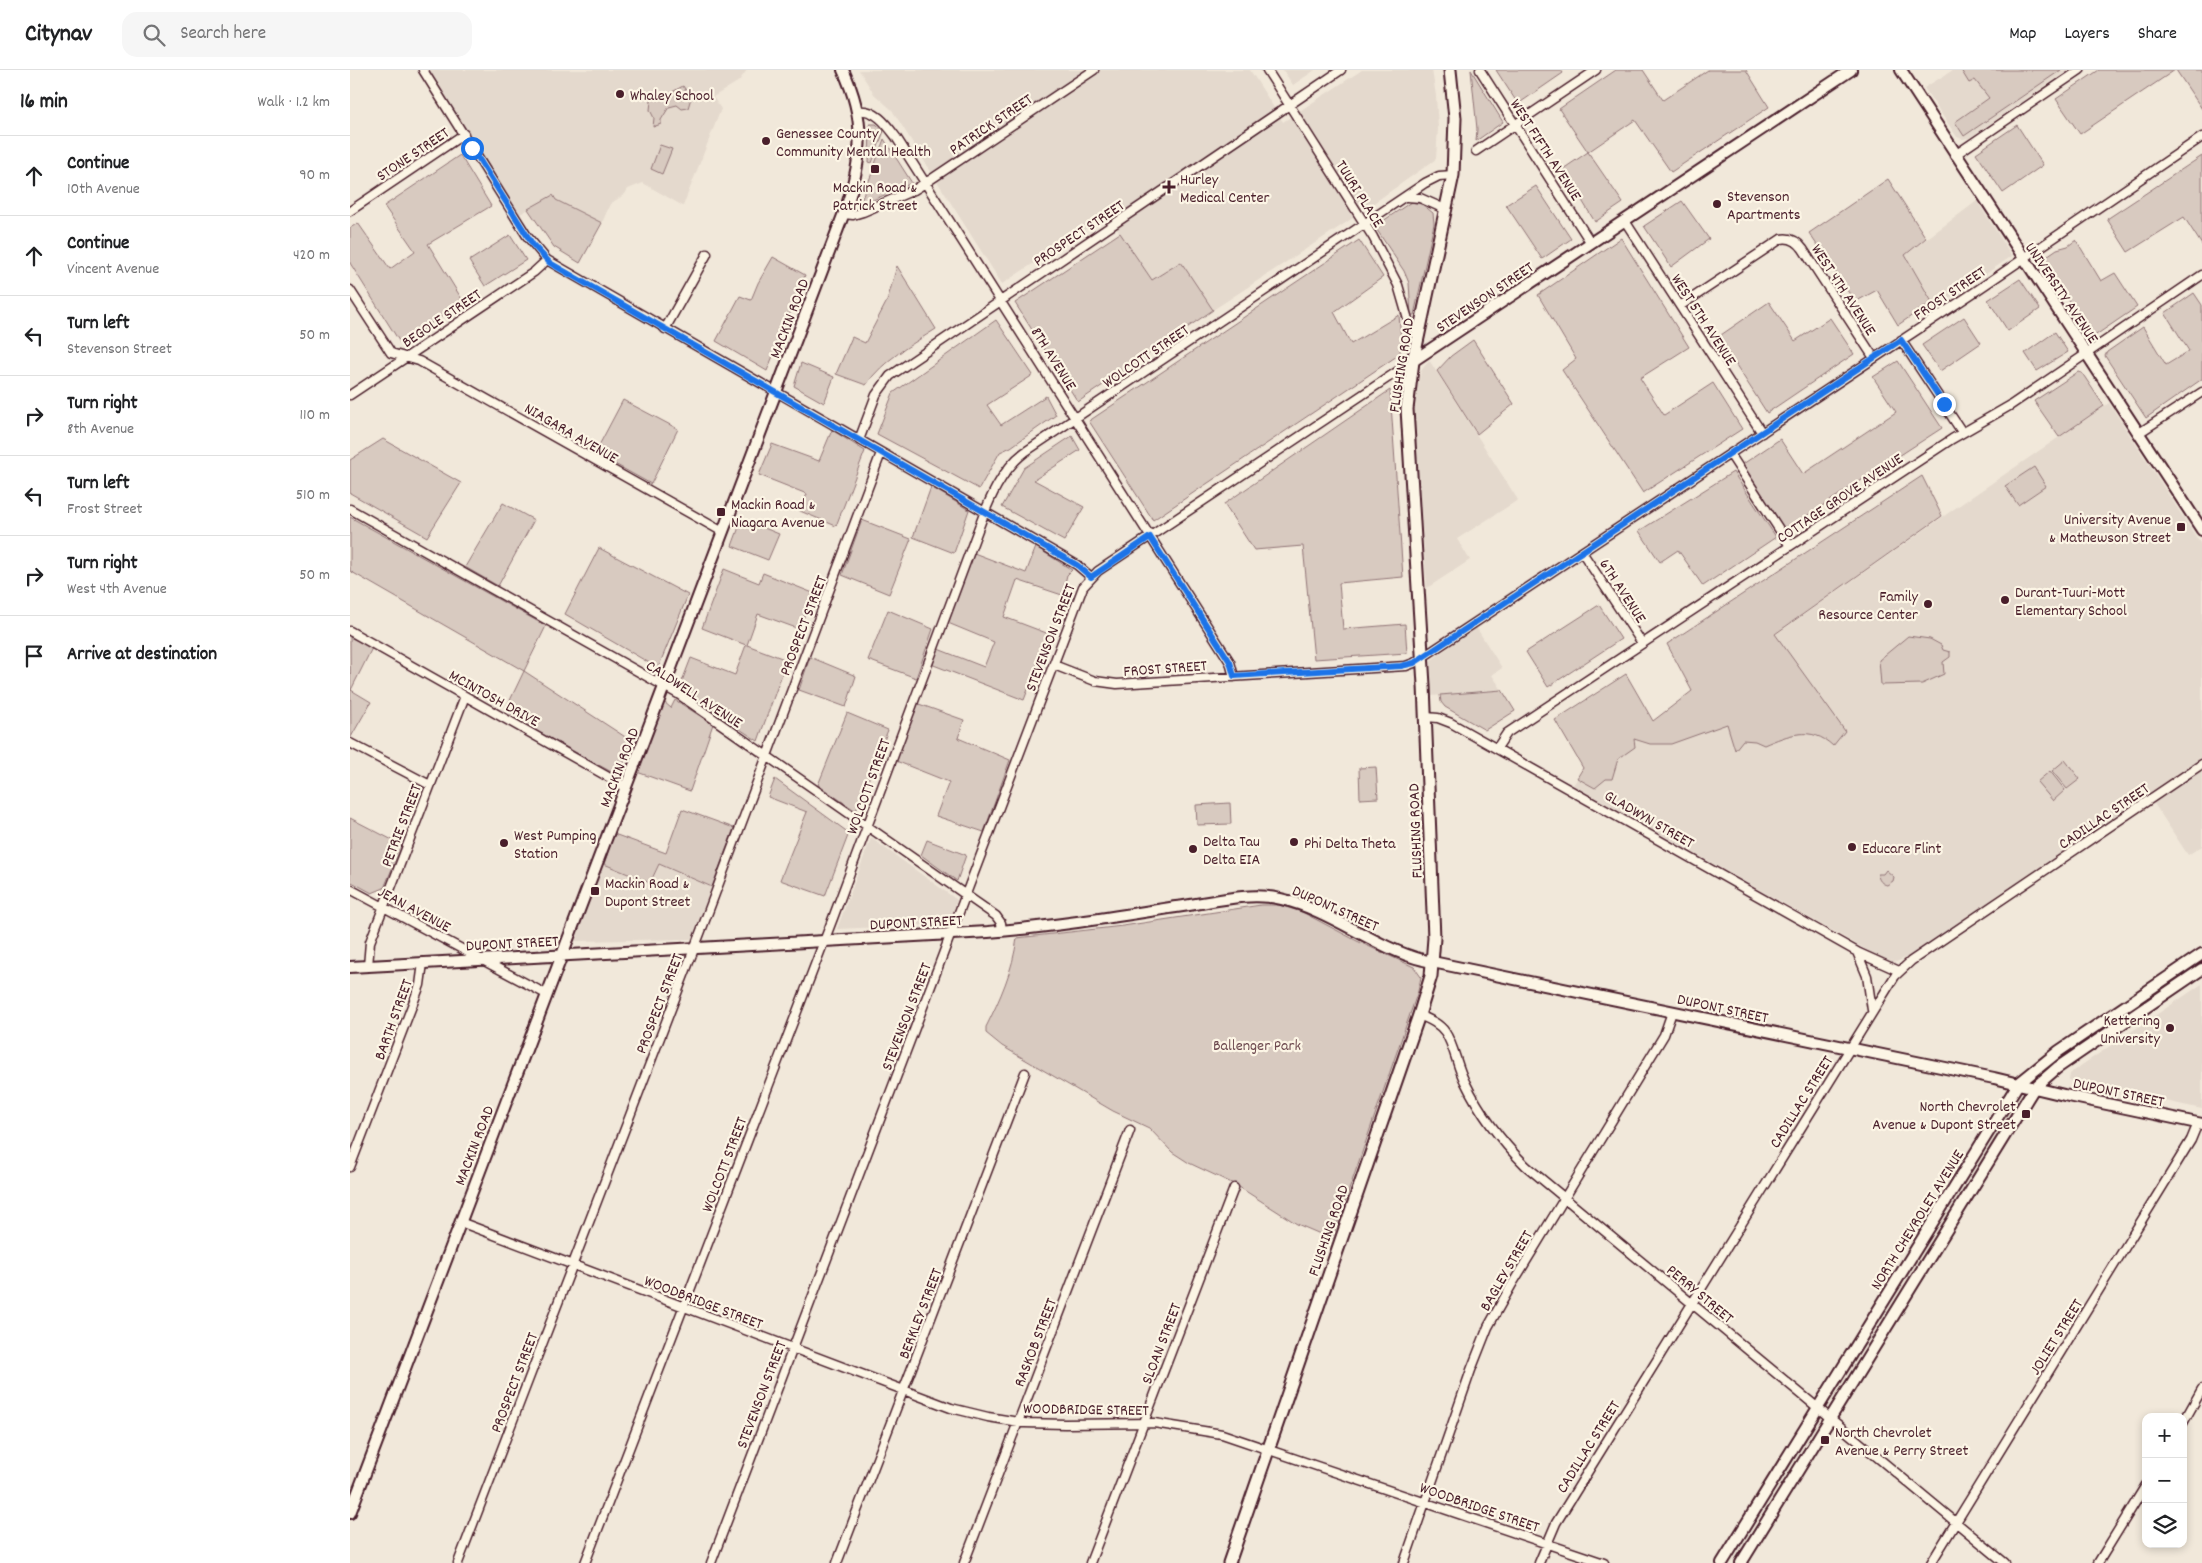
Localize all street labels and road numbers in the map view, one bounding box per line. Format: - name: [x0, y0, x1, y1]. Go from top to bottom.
- street label: PATRICK STREET: [945, 88, 1038, 162]
- street label: WEST FIFTH AVENUE: [1503, 95, 1587, 207]
- street label: STONE STREET: [372, 122, 455, 188]
- street label: TUURI PLACE: [1329, 156, 1389, 233]
- street label: PROSPECT STREET: [1029, 195, 1130, 273]
- street label: UNIVERSITY AVENUE: [2018, 238, 2104, 349]
- street label: WEST 4TH AVENUE: [1805, 240, 1882, 341]
- street label: STEVENSON STREET: [1432, 256, 1539, 339]
- street label: FROST STREET: [1909, 261, 1992, 327]
- street label: WEST 5TH AVENUE: [1664, 270, 1742, 372]
- street label: MACKIN ROAD: [765, 276, 816, 362]
- street label: BEGOLE STREET: [398, 284, 487, 354]
- street label: FLUSHING ROAD: [1384, 317, 1421, 414]
- street label: WOLCOTT STREET: [1098, 319, 1195, 395]
- street label: 8TH AVENUE: [1024, 323, 1082, 396]
- street label: NIAGARA AVENUE: [519, 398, 623, 471]
- street label: COTTAGE GROVE AVENUE: [1773, 448, 1909, 550]
- street label: 6TH AVENUE: [1592, 555, 1652, 629]
- street label: PROSPECT STREET: [775, 572, 834, 679]
- street label: STEVENSON STREET: [1020, 580, 1083, 695]
- street label: CALDWELL AVENUE: [641, 655, 747, 735]
- street label: FROST STREET: [1123, 655, 1208, 684]
- street label: MCINTOSH DRIVE: [444, 665, 544, 734]
- street label: MACKIN ROAD: [595, 725, 646, 811]
- street label: WOLCOTT STREET: [841, 735, 898, 838]
- street label: CADILLAC STREET: [2054, 778, 2155, 856]
- street label: PETRIE STREET: [376, 781, 429, 871]
- street label: FLUSHING ROAD: [1403, 783, 1430, 879]
- street label: GLADWYN STREET: [1600, 785, 1698, 856]
- street label: DUPONT STREET: [1288, 880, 1382, 939]
- street label: JEAN AVENUE: [373, 881, 455, 939]
- street label: DUPONT STREET: [869, 910, 964, 937]
- street label: DUPONT STREET: [465, 931, 560, 958]
- street label: PROSPECT STREET: [631, 950, 690, 1057]
- street label: STEVENSON STREET: [876, 959, 939, 1074]
- street label: BARTH STREET: [369, 976, 420, 1064]
- street label: DUPONT STREET: [1675, 989, 1771, 1030]
- street label: CADILLAC STREET: [1764, 1051, 1840, 1153]
- street label: DUPONT STREET: [2071, 1073, 2167, 1114]
- street label: MACKIN ROAD: [450, 1103, 501, 1189]
- street label: WOLCOTT STREET: [697, 1113, 754, 1216]
- street label: NORTH CHEVROLET AVENUE: [1866, 1145, 1971, 1295]
- street label: FLUSHING ROAD: [1303, 1182, 1356, 1280]
- street label: BAGLEY STREET: [1475, 1226, 1540, 1316]
- street label: PERRY STREET: [1661, 1260, 1739, 1330]
- street label: BERKLEY STREET: [893, 1265, 949, 1363]
- street label: WOODBRIDGE STREET: [640, 1270, 766, 1337]
- street label: JOLIET STREET: [2025, 1294, 2090, 1380]
- street label: RASKOB STREET: [1009, 1295, 1064, 1391]
- street label: SLOAN STREET: [1136, 1299, 1189, 1388]
- street label: PROSPECT STREET: [486, 1329, 545, 1436]
- street label: STEVENSON STREET: [731, 1337, 794, 1452]
- street label: CADILLAC STREET: [1551, 1396, 1627, 1498]
- street label: WOODBRIDGE STREET: [1023, 1398, 1150, 1423]
- street label: WOODBRIDGE STREET: [1416, 1477, 1543, 1540]

